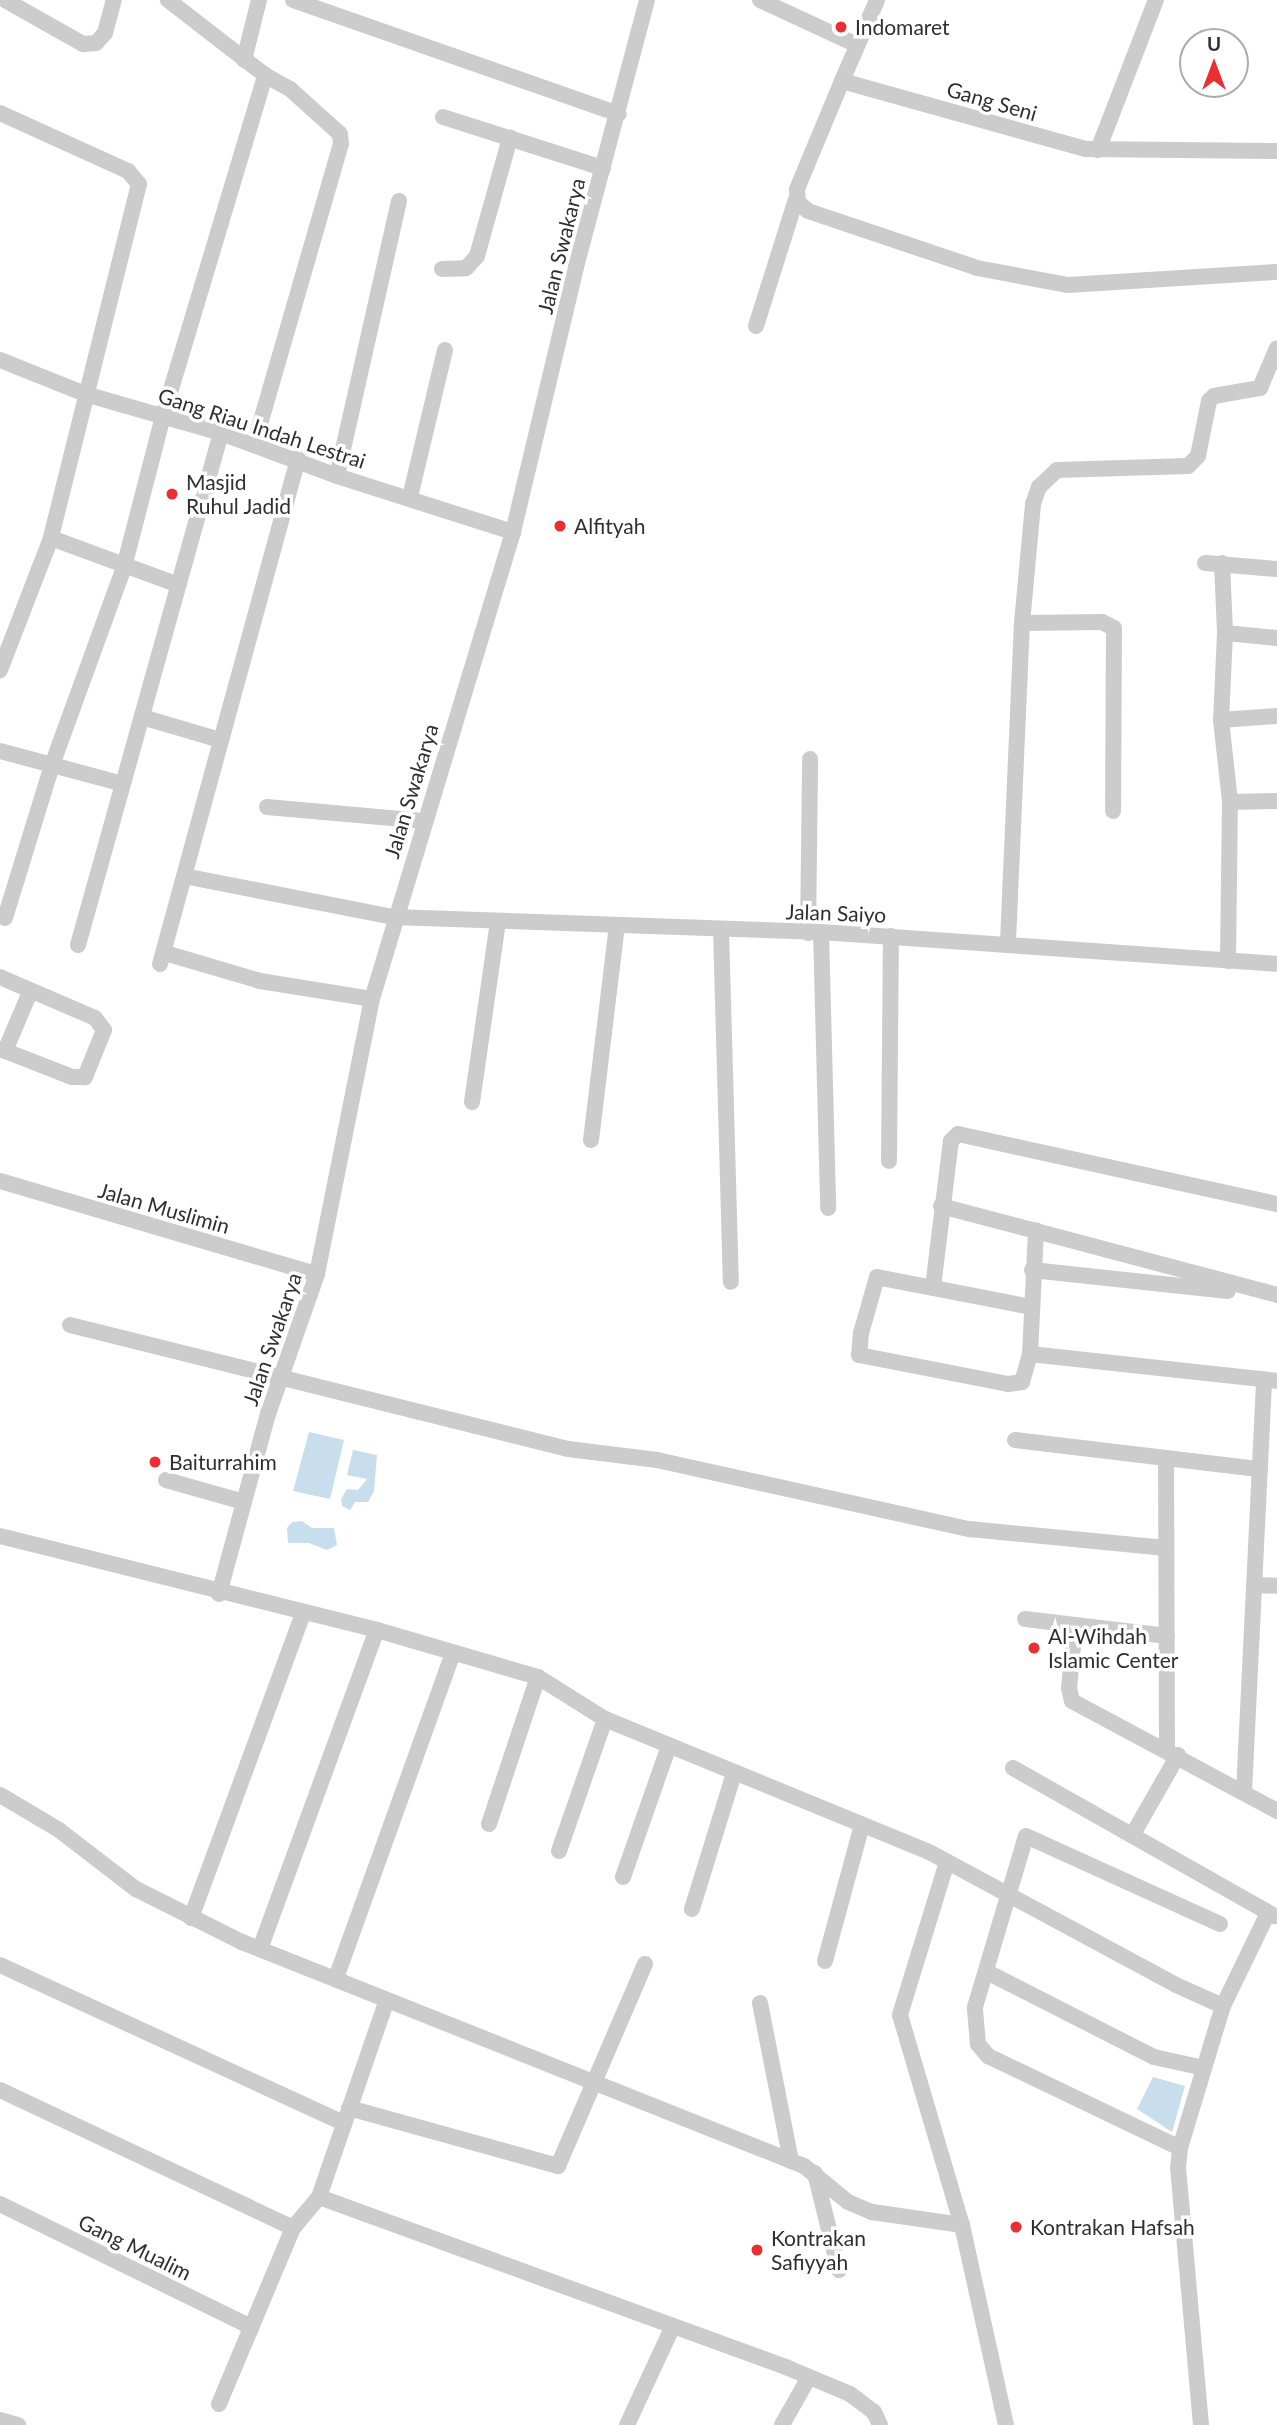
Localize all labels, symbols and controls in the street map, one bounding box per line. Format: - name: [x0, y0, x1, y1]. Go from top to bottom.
- place label: Indomaret: [855, 14, 950, 40]
- marker: Indomaret: [833, 19, 849, 35]
- north arrow: [1179, 28, 1249, 98]
- text: U: [1207, 32, 1221, 55]
- street label: Gang Seni: [944, 76, 1040, 126]
- street label: Jalan Swakarya: [532, 176, 590, 316]
- street label: Gang Riau Indah Lestrai: [155, 383, 369, 473]
- place label: Masjid Ruhul Jadid: [186, 469, 292, 519]
- marker: Masjid Ruhul Jadid: [164, 486, 180, 502]
- place label: Alfityah: [574, 513, 645, 539]
- marker: Alfityah: [552, 518, 568, 534]
- street label: Jalan Swakarya: [379, 721, 443, 861]
- street label: Jalan Saiyo: [785, 899, 887, 927]
- street label: Jalan Muslimin: [95, 1177, 233, 1239]
- street label: Jalan Swakarya: [237, 1269, 307, 1409]
- place label: Baiturrahim: [169, 1449, 277, 1475]
- marker: Baiturrahim: [147, 1454, 163, 1470]
- place label: Al-Wihdah Islamic Center: [1048, 1623, 1178, 1673]
- marker: Al-Wihdah Islamic Center: [1026, 1640, 1042, 1656]
- street label: Gang Mualim: [74, 2209, 196, 2285]
- place label: Kontrakan Hafsah: [1030, 2214, 1195, 2240]
- marker: Kontrakan Hafsah: [1008, 2219, 1024, 2235]
- place label: Kontrakan Safiyyah: [771, 2225, 866, 2275]
- marker: Kontrakan Safiyyah: [749, 2242, 765, 2258]

